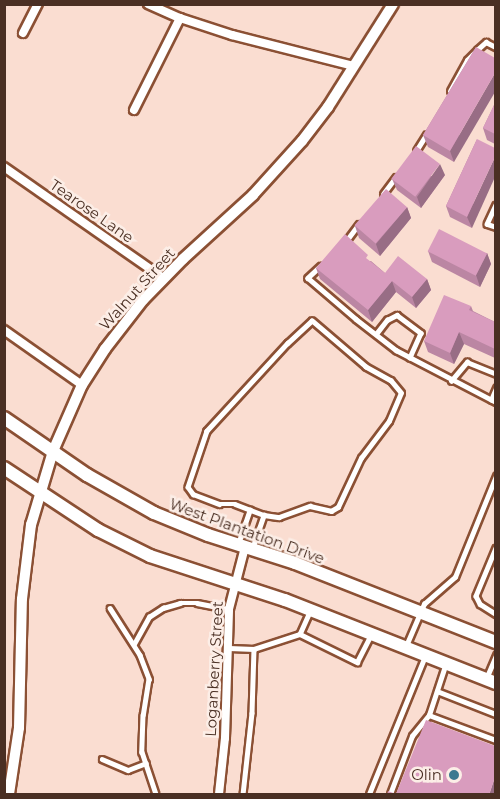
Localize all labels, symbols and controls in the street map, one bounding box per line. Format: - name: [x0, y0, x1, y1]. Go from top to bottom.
- street label: Tearose Lane: [47, 176, 137, 246]
- street label: Walnut Street: [95, 244, 179, 334]
- street label: West Plantation Drive: [167, 495, 327, 567]
- street label: Loganberry Street: [201, 601, 227, 737]
- place label: Olin: [411, 766, 442, 784]
- marker: Olin: [447, 768, 461, 782]

